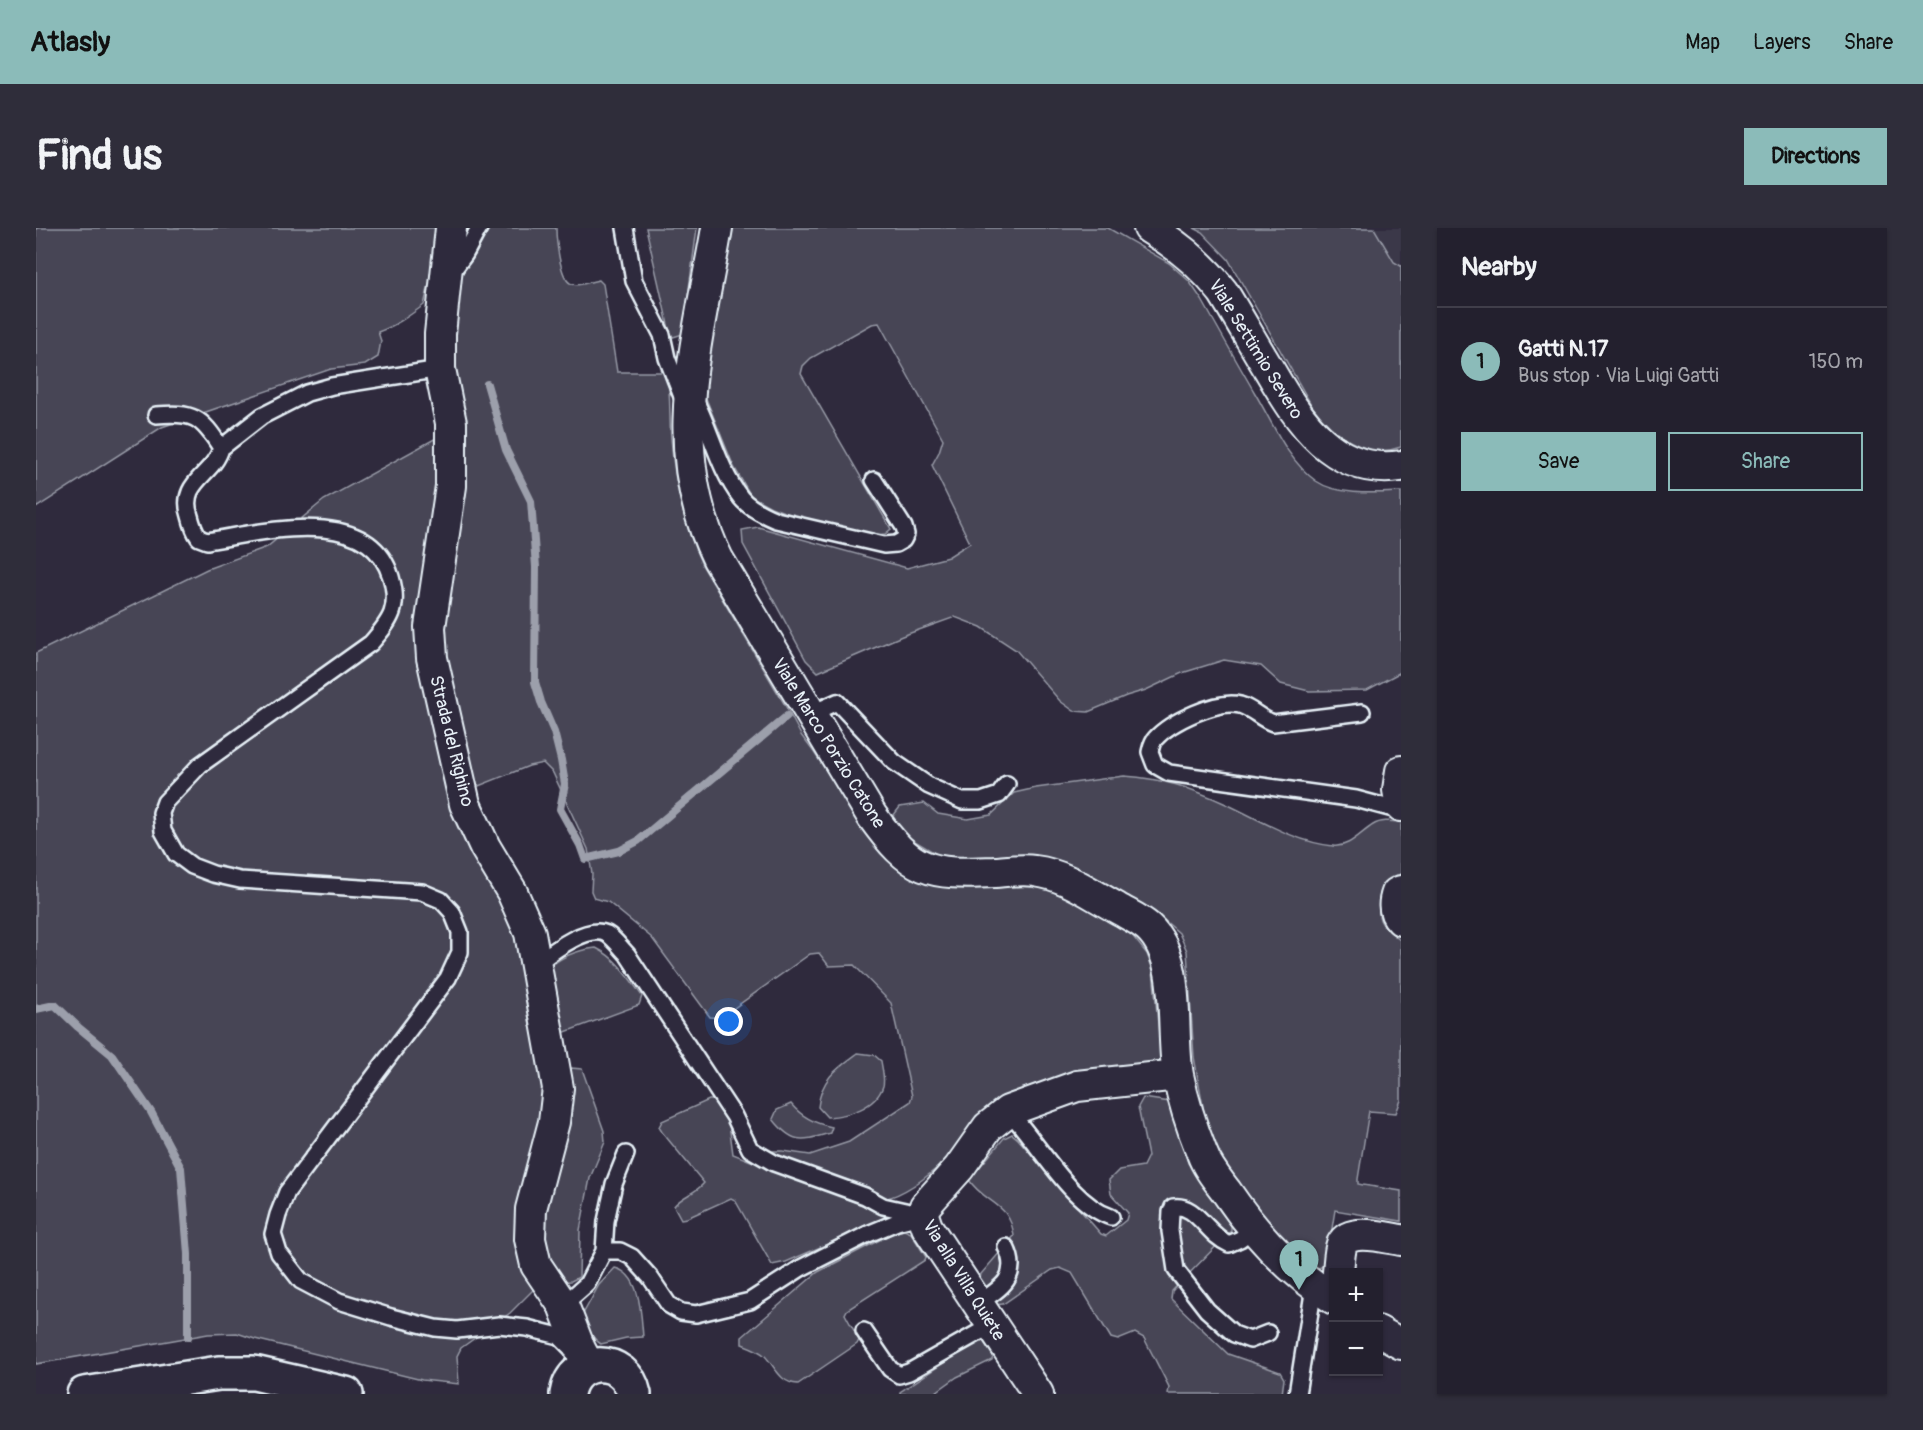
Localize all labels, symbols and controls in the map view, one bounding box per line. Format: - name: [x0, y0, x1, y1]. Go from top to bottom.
- text: Atlasly: [30, 25, 110, 60]
- text: Map: [1685, 29, 1720, 56]
- text: Layers: [1753, 29, 1811, 56]
- text: Share: [1844, 29, 1893, 56]
- button: Directions: [1744, 128, 1887, 185]
- text: Find us: [36, 130, 162, 182]
- text: Nearby: [1461, 251, 1537, 283]
- street label: Viale Settimio Severo: [1203, 275, 1308, 424]
- text: Gatti N.17: [1518, 335, 1609, 363]
- text: 1: [1477, 349, 1484, 374]
- text: 150 m: [1809, 349, 1863, 374]
- text: Bus stop · Via Luigi Gatti: [1518, 363, 1719, 388]
- button: Save: [1461, 432, 1656, 491]
- button: Share: [1668, 432, 1863, 491]
- street label: Viale Marco Porzio Catone: [767, 654, 891, 833]
- street label: Strada del Righino: [424, 673, 479, 809]
- your location: [714, 1007, 743, 1036]
- street label: Via alla Villa Quiete: [917, 1215, 1010, 1345]
- pin: 1: [1280, 1240, 1318, 1290]
- map controls: [1329, 1268, 1383, 1376]
- button: +: [1329, 1268, 1383, 1322]
- button: −: [1329, 1322, 1383, 1376]

